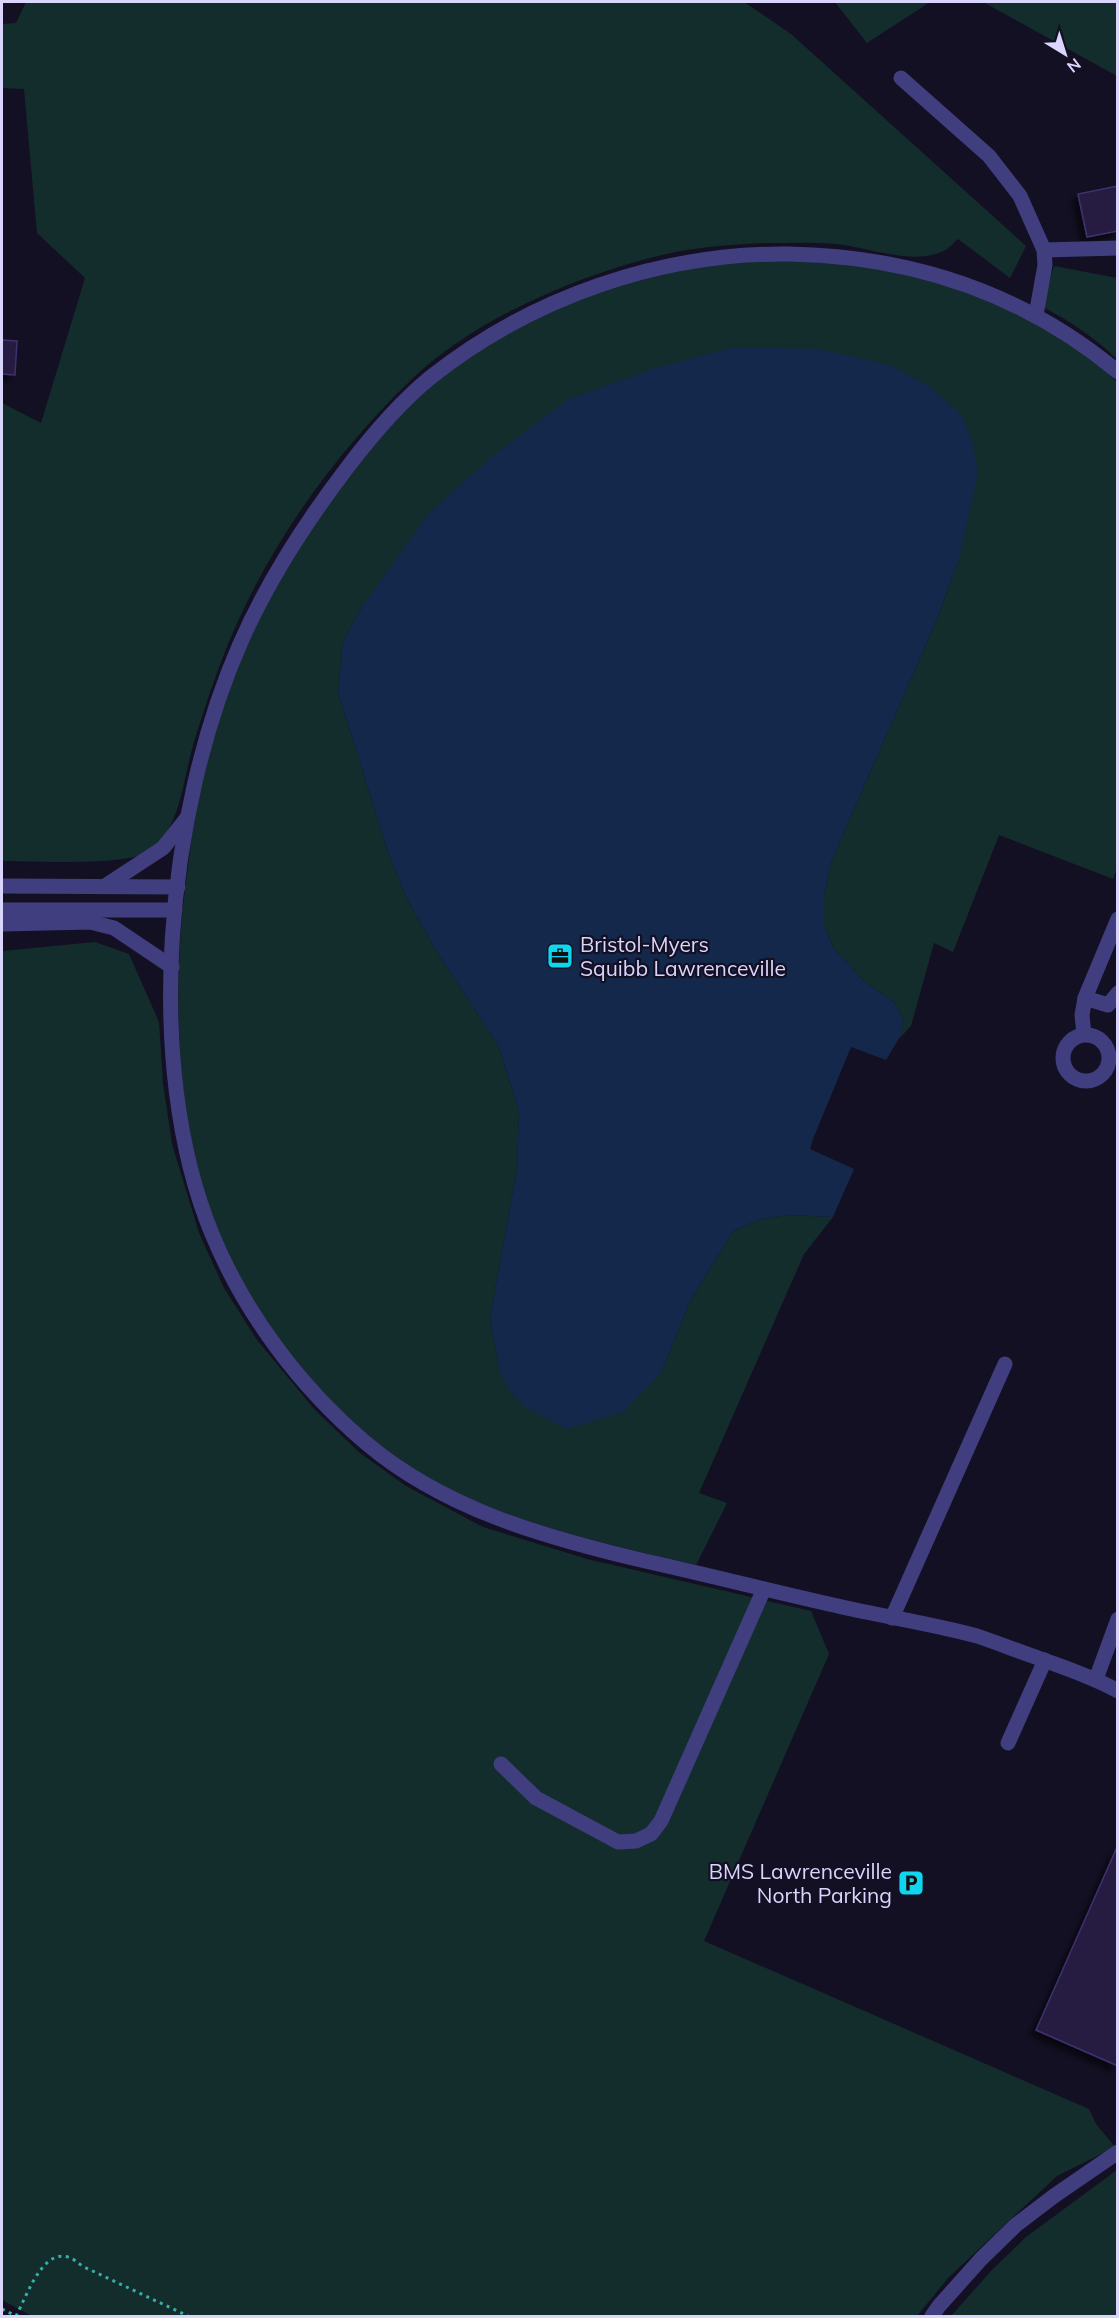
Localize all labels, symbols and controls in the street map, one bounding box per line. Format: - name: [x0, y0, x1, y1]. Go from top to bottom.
- north arrow: [1035, 24, 1095, 84]
- text: N: [1063, 54, 1085, 77]
- place label: Bristol-Myers Squibb Lawrenceville: [580, 931, 786, 981]
- office icon: Bristol-Myers Squibb Lawrenceville: [545, 941, 575, 971]
- place label: BMS Lawrenceville North Parking: [709, 1858, 892, 1908]
- parking icon: BMS Lawrenceville North Parking: [896, 1868, 926, 1898]

